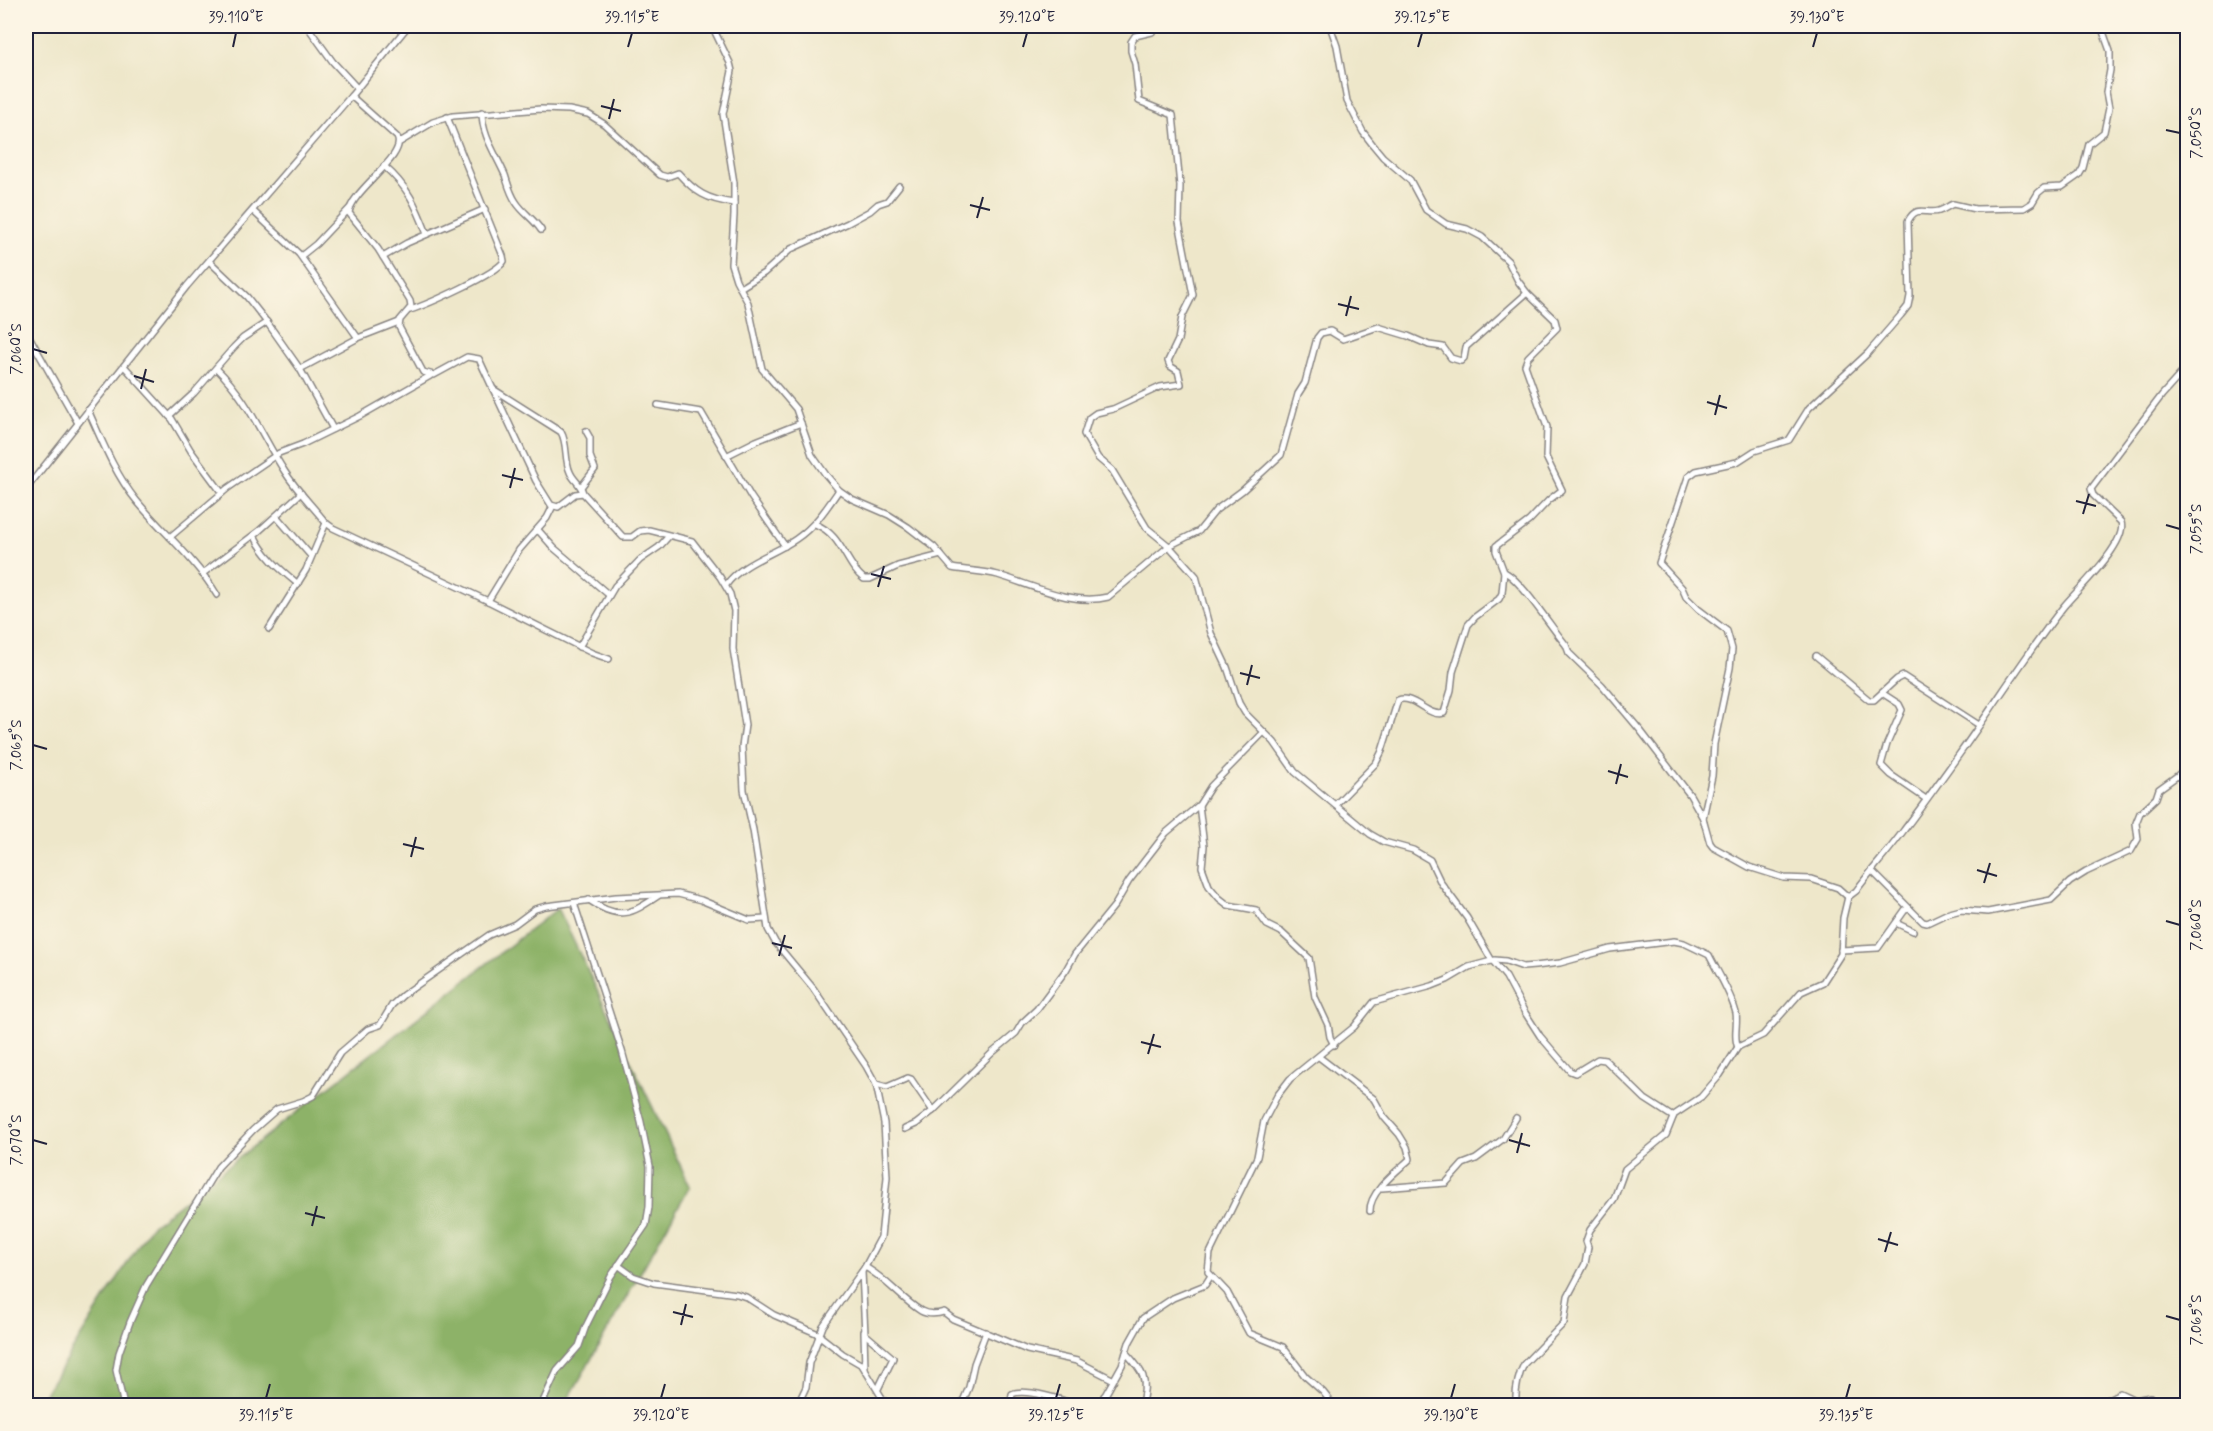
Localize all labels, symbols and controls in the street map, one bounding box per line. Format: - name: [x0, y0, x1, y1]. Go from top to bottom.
- text: 39.110°E: [208, 8, 264, 28]
- text: 39.115°E: [605, 8, 660, 28]
- text: 39.120°E: [999, 8, 1056, 28]
- text: 39.125°E: [1394, 8, 1450, 28]
- text: 39.130°E: [1789, 8, 1845, 28]
- text: 7.050°S: [2187, 107, 2207, 159]
- text: 7.060°S: [7, 323, 27, 375]
- text: 7.055°S: [2187, 504, 2207, 554]
- text: 7.065°S: [7, 719, 27, 771]
- text: 7.060°S: [2187, 899, 2207, 951]
- text: 7.070°S: [7, 1115, 27, 1165]
- text: 7.065°S: [2187, 1294, 2207, 1346]
- text: 39.115°E: [239, 1406, 294, 1426]
- text: 39.120°E: [633, 1406, 690, 1426]
- text: 39.125°E: [1028, 1406, 1084, 1426]
- text: 39.130°E: [1423, 1406, 1479, 1426]
- text: 39.135°E: [1819, 1406, 1873, 1426]

